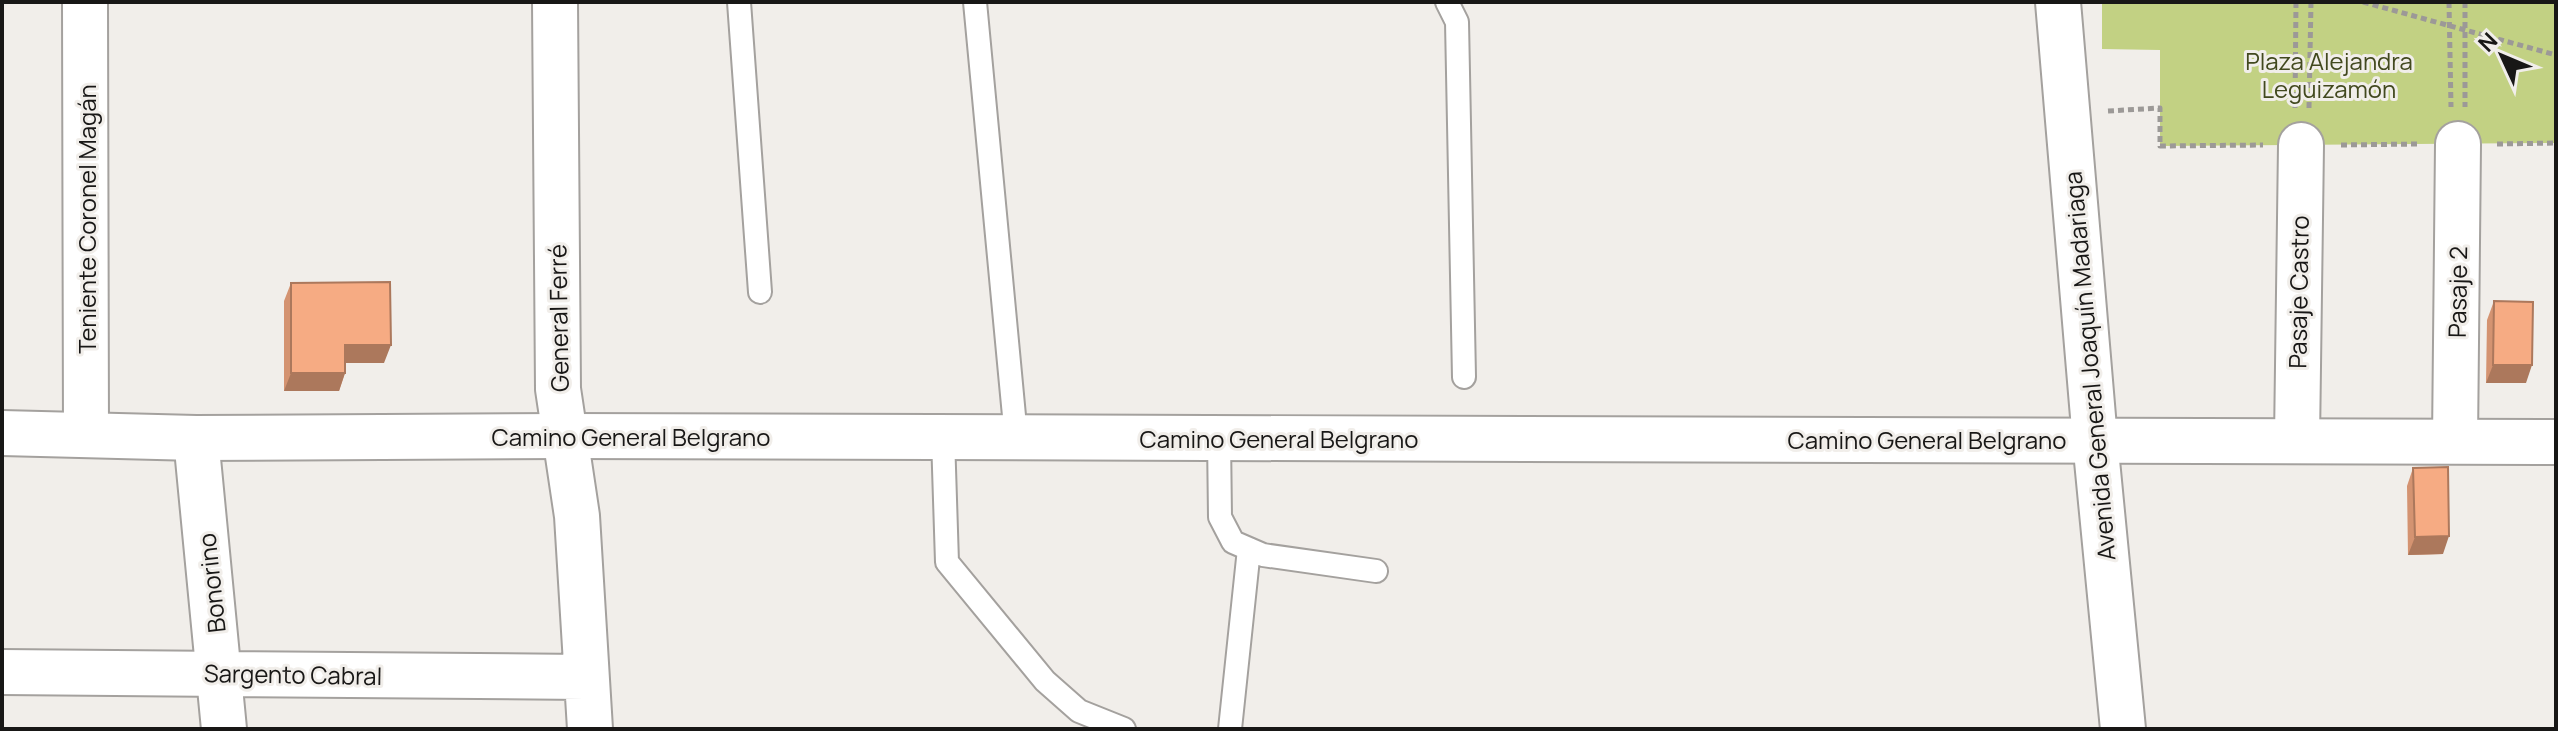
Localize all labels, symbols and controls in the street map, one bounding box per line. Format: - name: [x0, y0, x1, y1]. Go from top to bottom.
- north arrow: [2462, 16, 2542, 96]
- text: N: [2471, 26, 2504, 58]
- park label: Plaza Alejandra Leguizamón: [2245, 44, 2413, 105]
- street label: Teniente Coronel Magán: [70, 84, 103, 354]
- street label: Avenida General Joaquín Madariaga: [2056, 170, 2122, 562]
- street label: Pasaje Castro: [2280, 215, 2316, 369]
- street label: General Ferré: [540, 244, 576, 392]
- street label: Pasaje 2: [2440, 246, 2474, 338]
- street label: Camino General Belgrano: [492, 420, 770, 453]
- street label: Camino General Belgrano: [1140, 422, 1418, 455]
- street label: Camino General Belgrano: [1788, 423, 2066, 456]
- street label: Bonorino: [189, 532, 233, 634]
- street label: Sargento Cabral: [204, 656, 382, 692]

